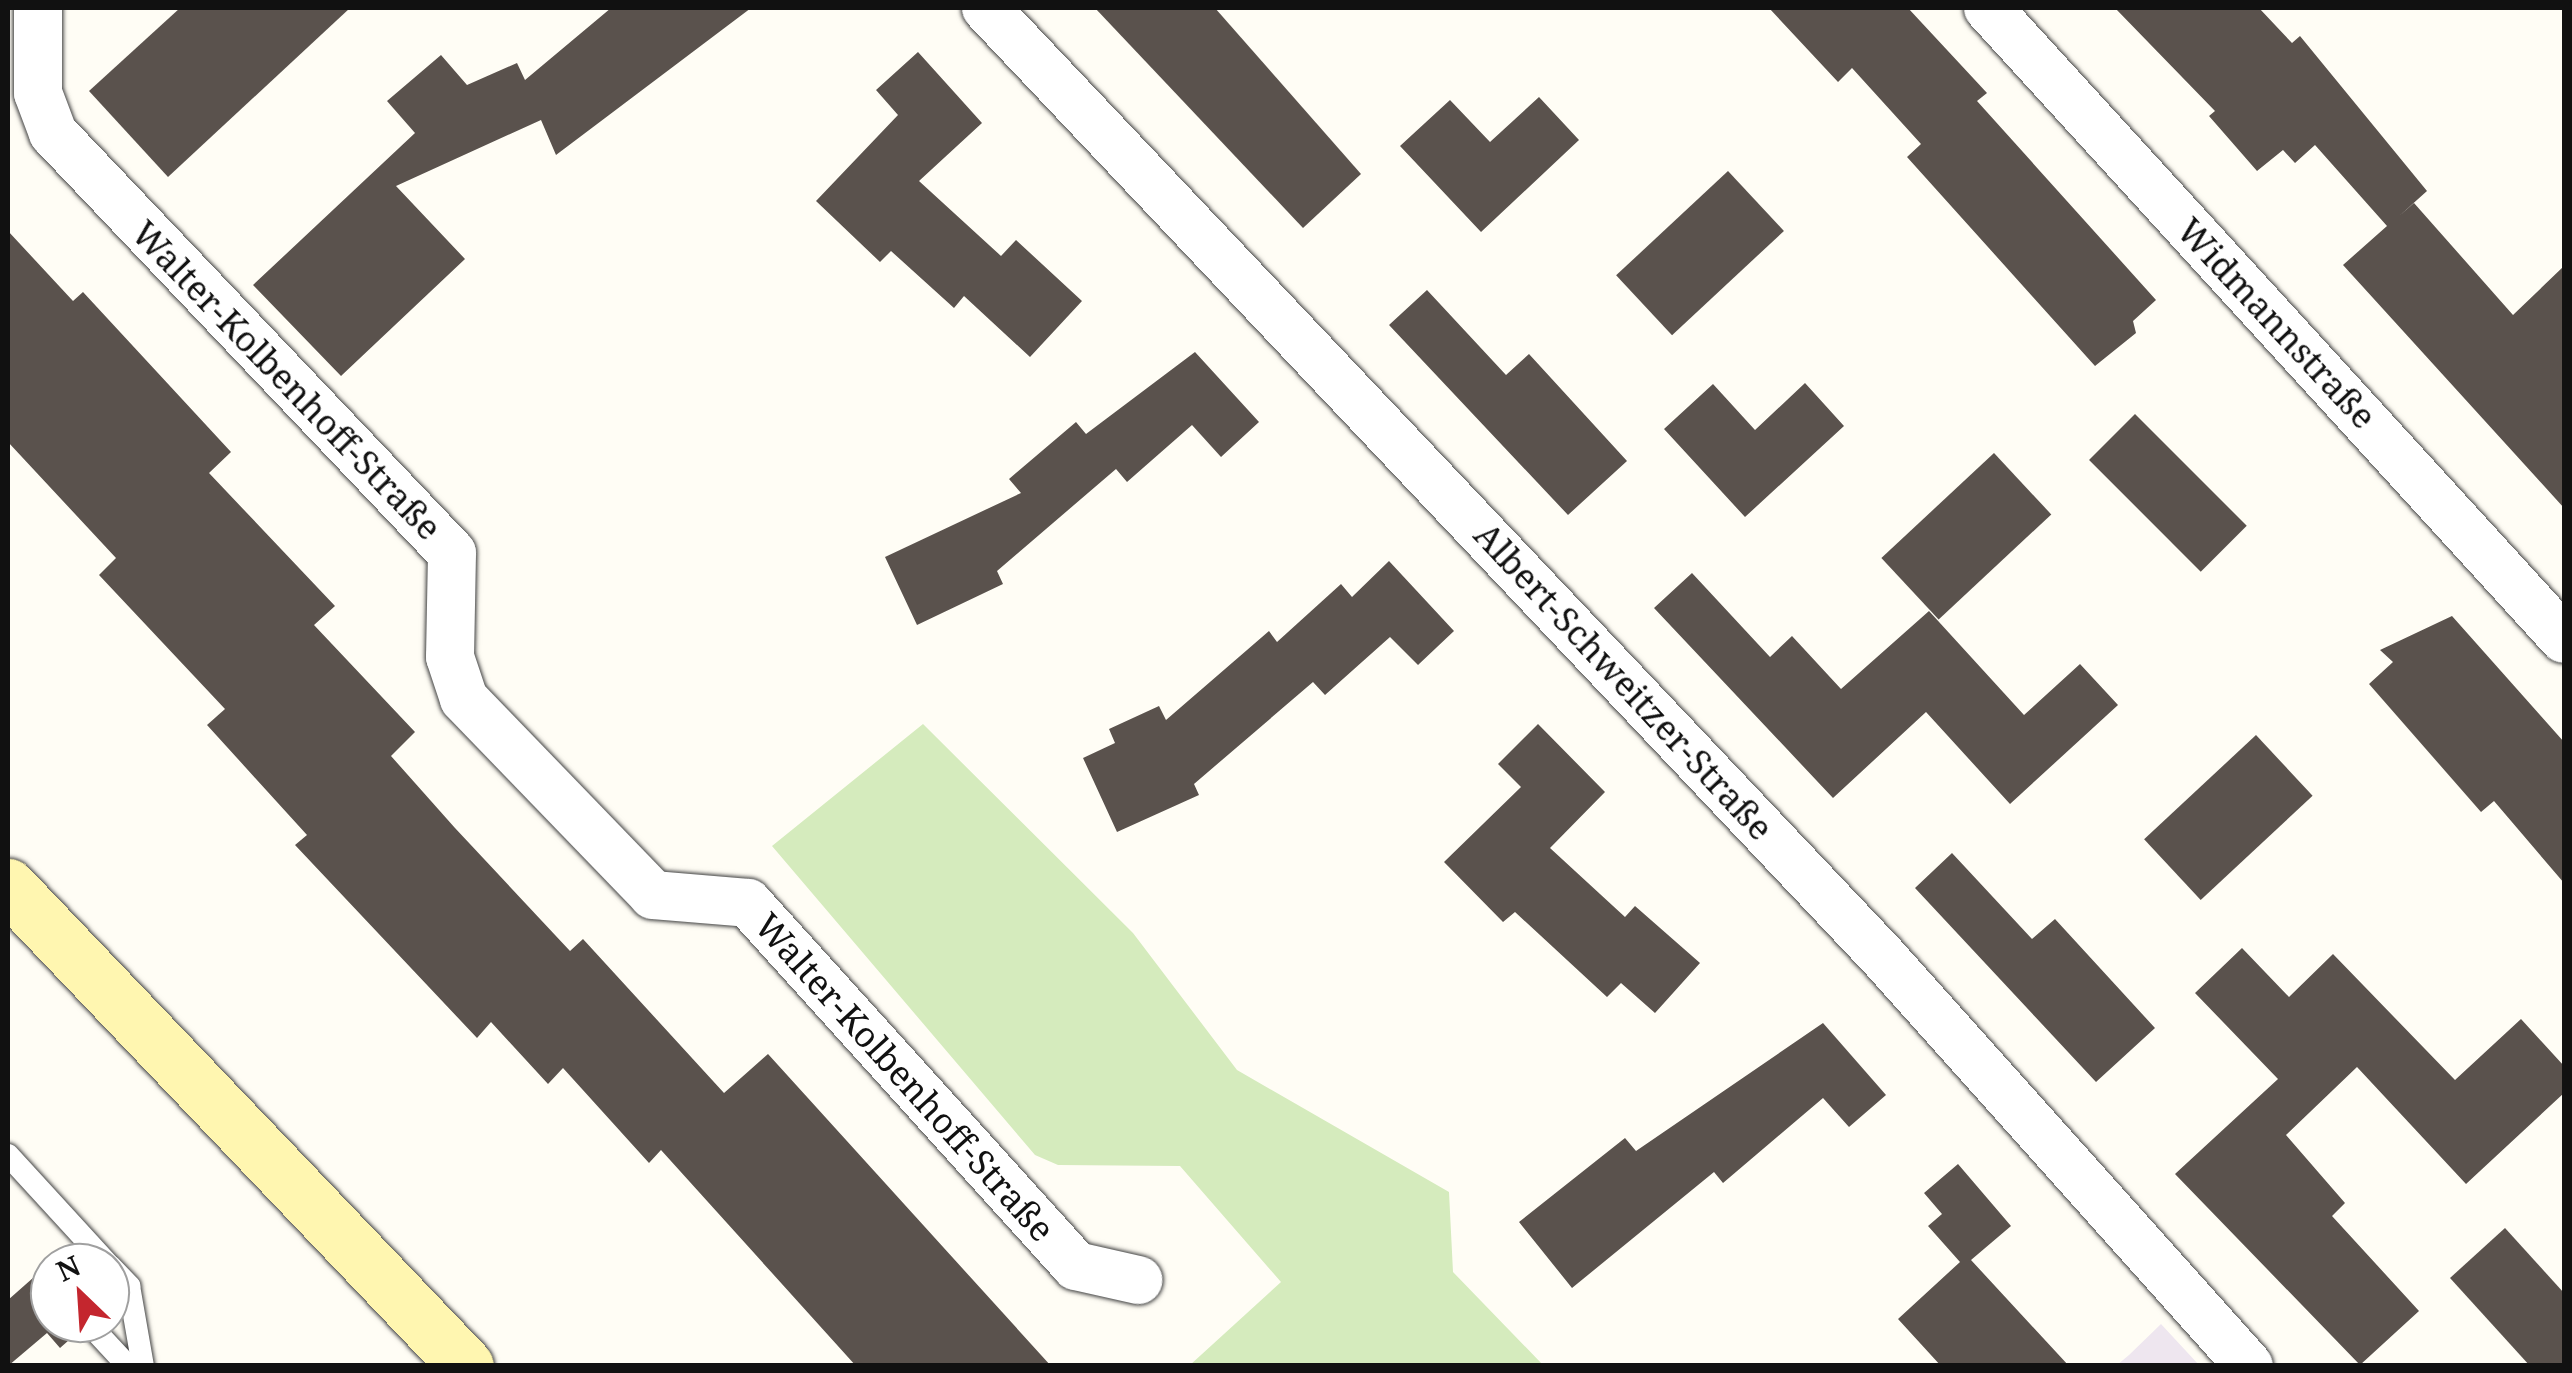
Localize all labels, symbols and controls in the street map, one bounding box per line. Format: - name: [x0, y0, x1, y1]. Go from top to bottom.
- street label: Widmannstraße: [2169, 209, 2385, 437]
- street label: Walter-Kolbenhoff-Straße: [124, 212, 450, 548]
- street label: Albert-Schweitzer-Straße: [1466, 514, 1782, 848]
- street label: Walter-Kolbenhoff-Straße: [747, 904, 1063, 1250]
- north arrow: [30, 1243, 130, 1343]
- text: N: [50, 1246, 86, 1290]

